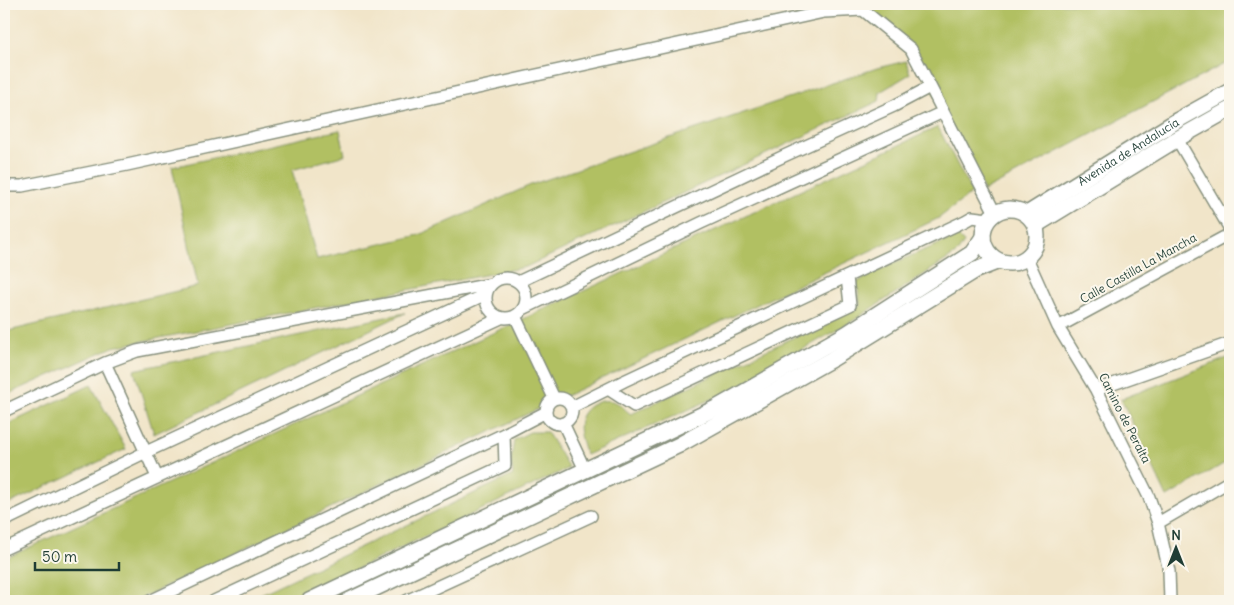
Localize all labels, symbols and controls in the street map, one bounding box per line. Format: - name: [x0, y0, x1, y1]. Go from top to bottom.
- street label: Avenida de Andalucía: [1075, 114, 1182, 188]
- street label: Calle Castilla La Mancha: [1077, 230, 1199, 306]
- street label: Camino de Peralta: [1096, 370, 1154, 466]
- north arrow: [1152, 522, 1202, 572]
- text: N: [1171, 526, 1181, 544]
- scale bar: [35, 540, 119, 572]
- text: 50 m: [42, 547, 77, 566]

